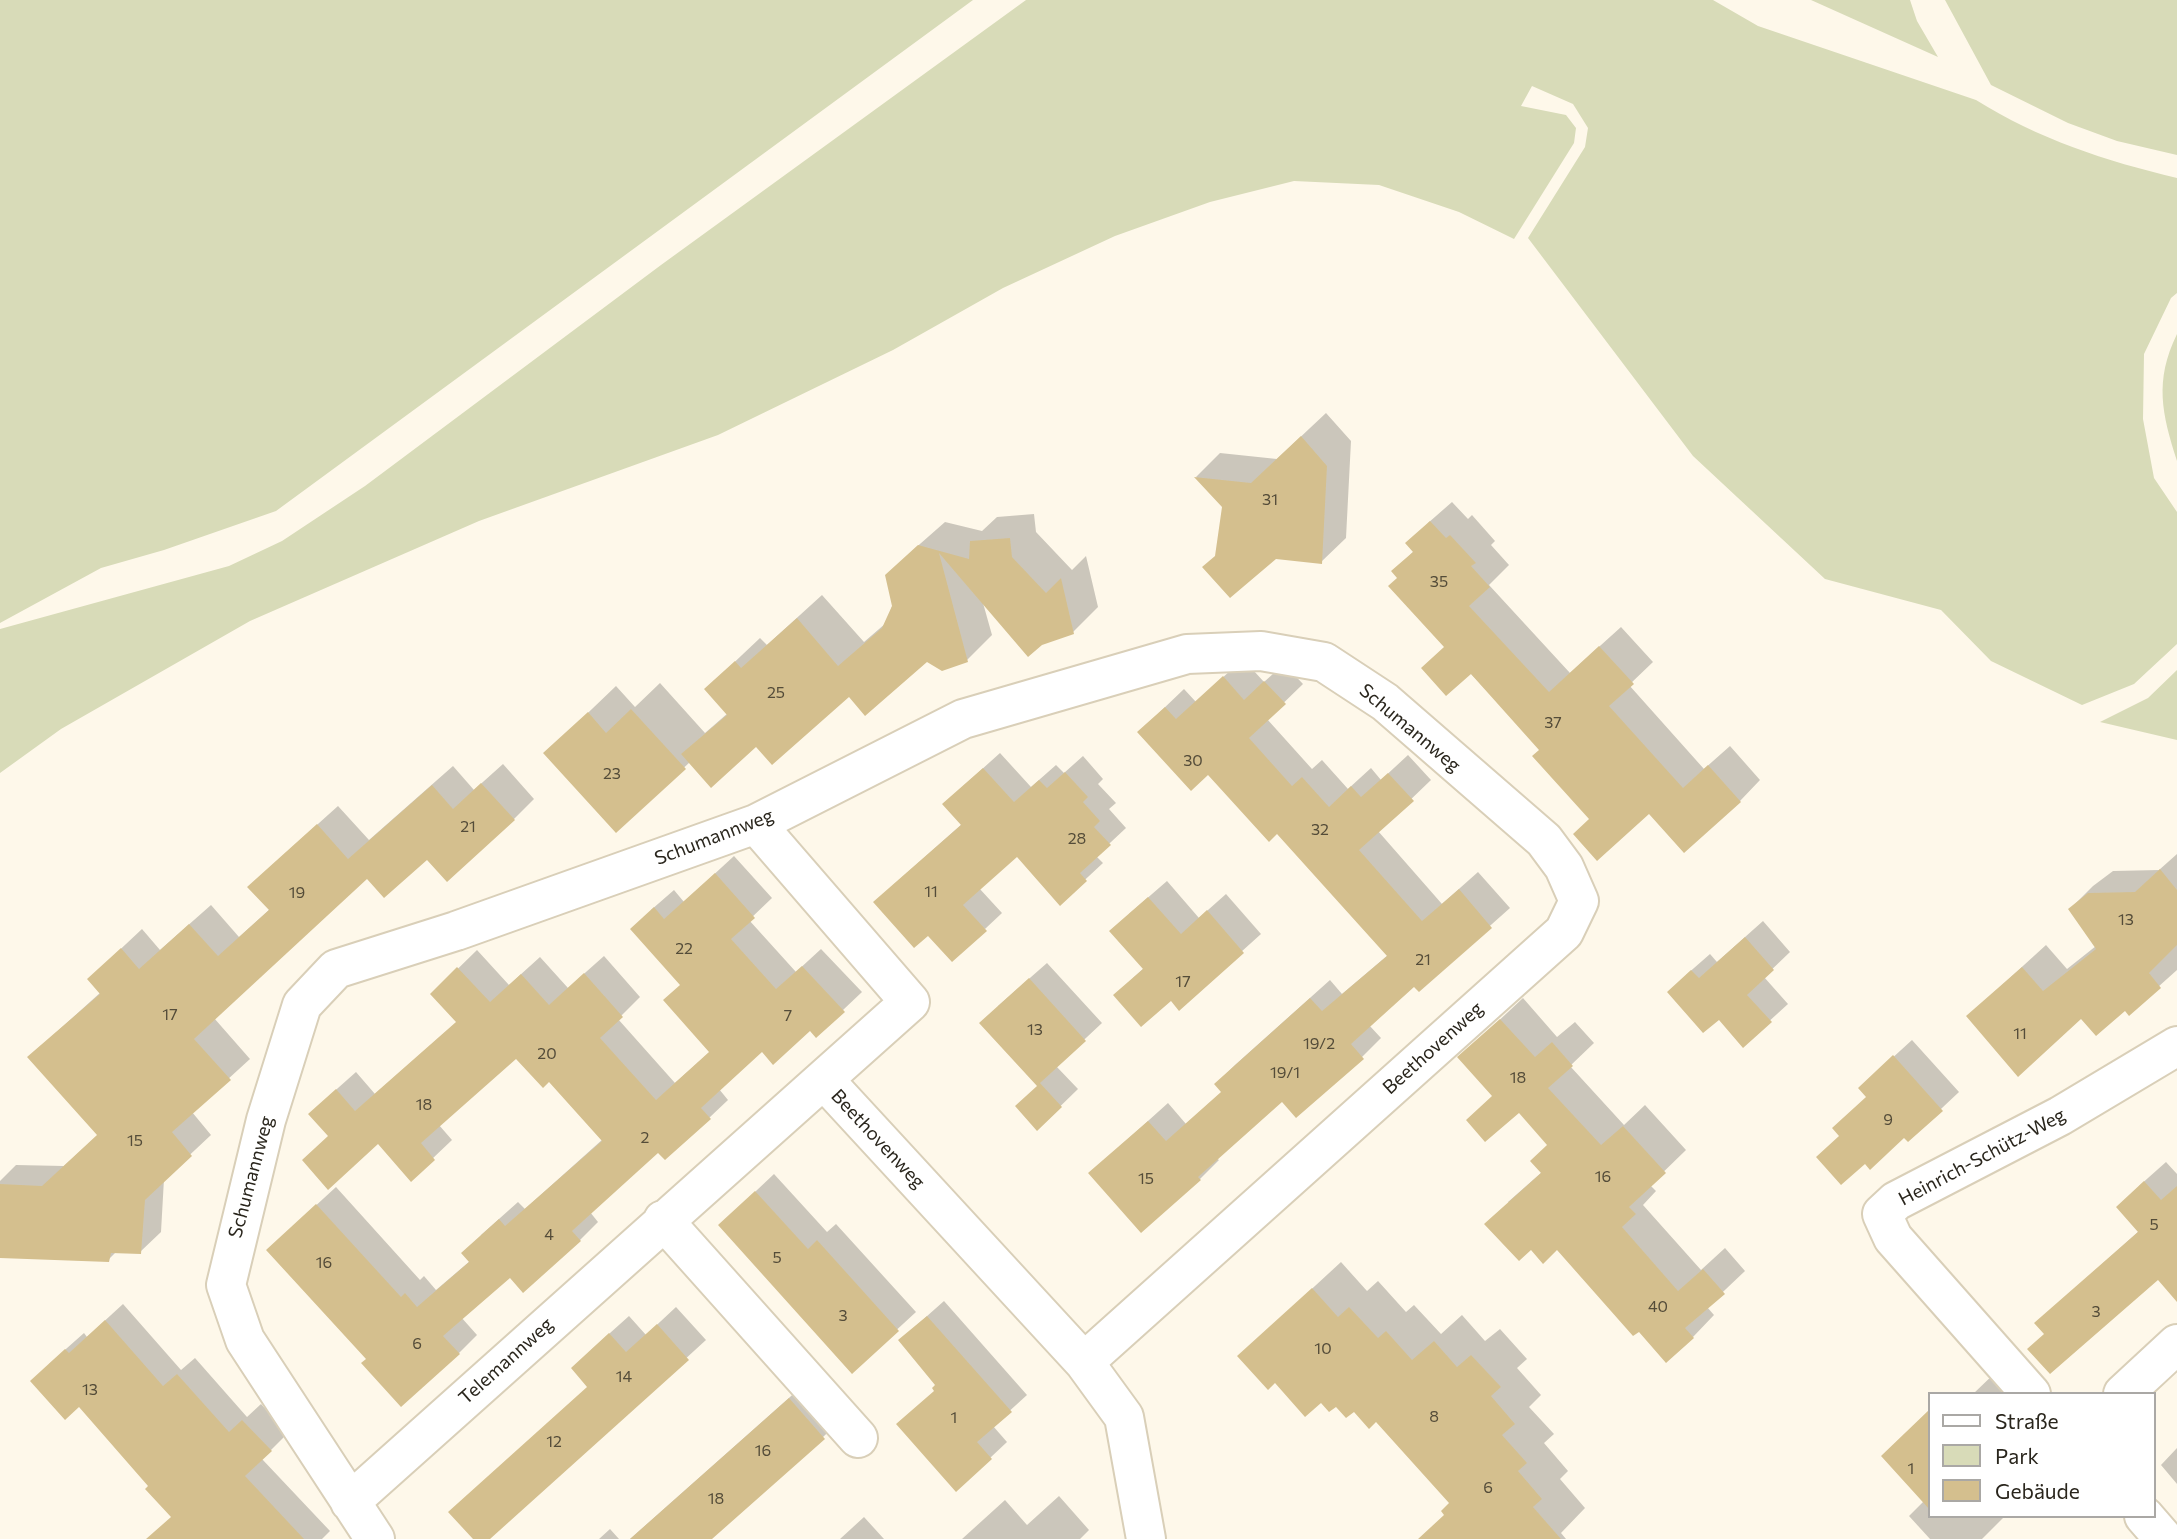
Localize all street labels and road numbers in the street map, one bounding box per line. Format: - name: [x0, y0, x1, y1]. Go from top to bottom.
- street label: Schumannweg: [1355, 679, 1465, 777]
- street label: Schumannweg: [651, 804, 777, 870]
- street label: Beethovenweg: [1378, 997, 1488, 1099]
- street label: Beethovenweg: [826, 1085, 930, 1193]
- street label: Heinrich-Schütz-Weg: [1895, 1103, 2069, 1211]
- street label: Schumannweg: [224, 1114, 278, 1240]
- street label: Telemannweg: [454, 1313, 558, 1409]

